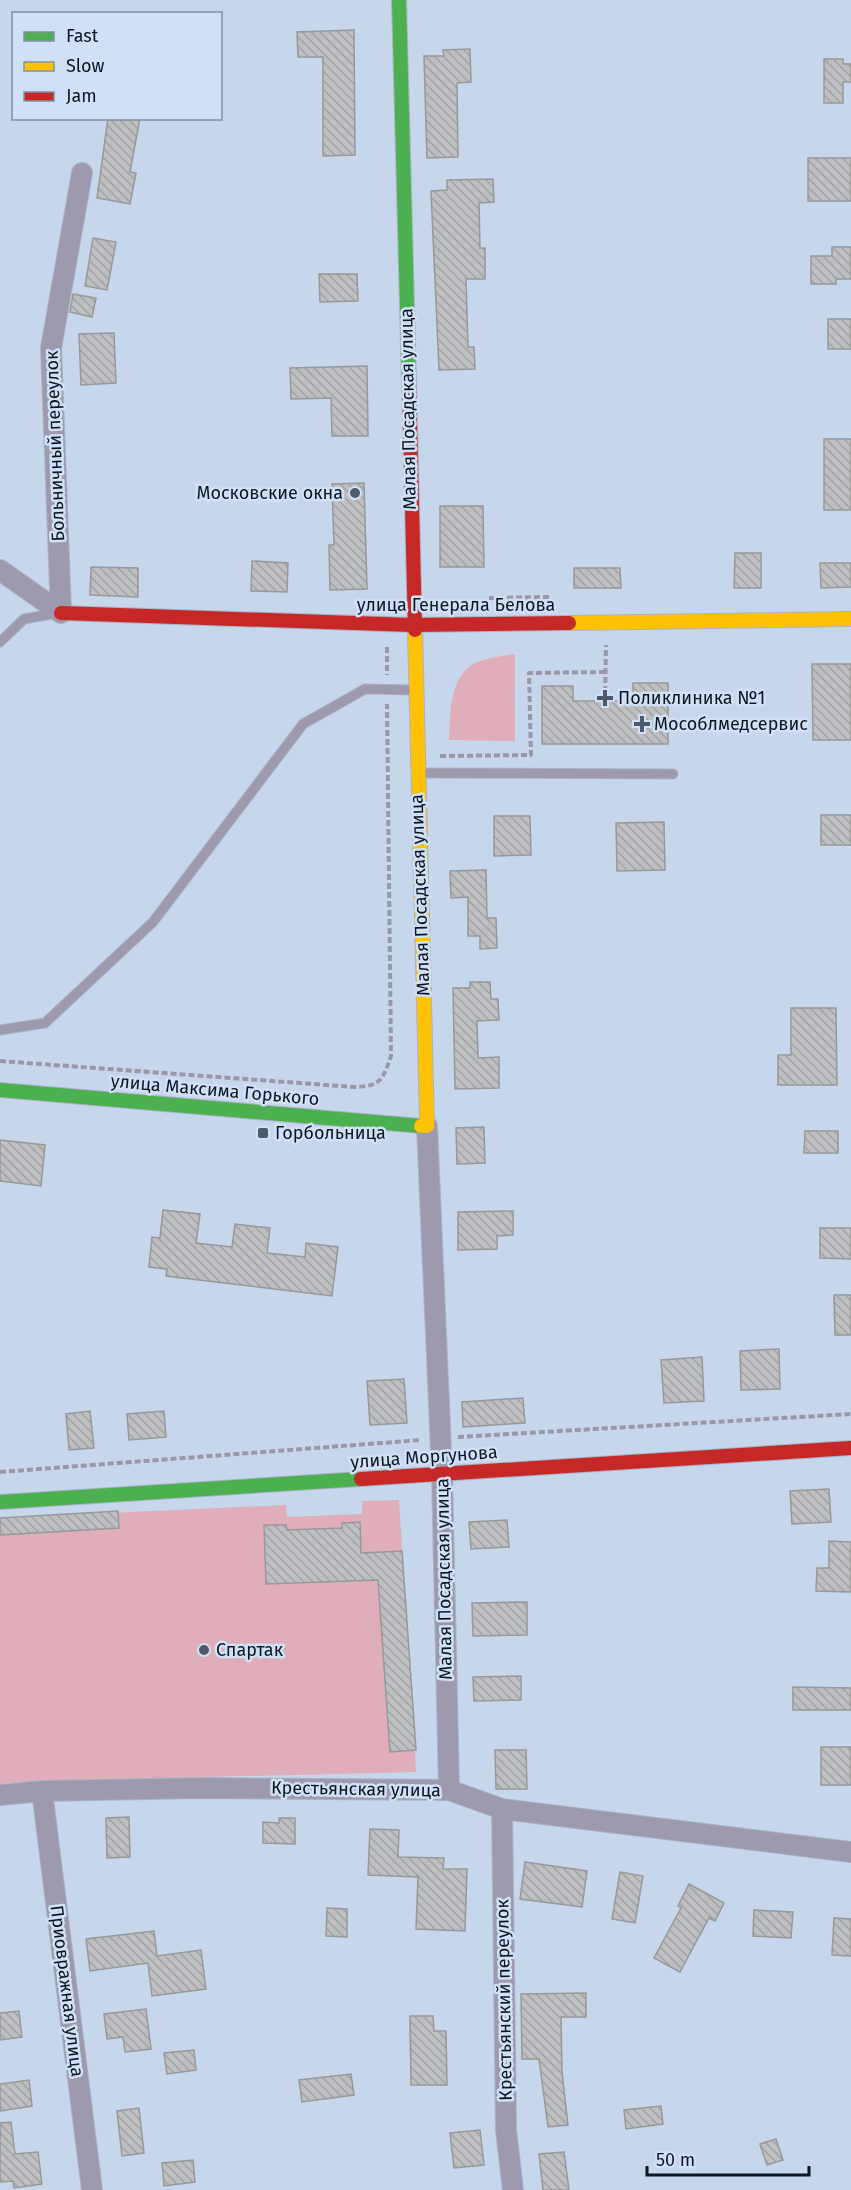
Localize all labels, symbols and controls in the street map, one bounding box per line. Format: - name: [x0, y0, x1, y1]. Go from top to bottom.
- legend: [12, 12, 222, 120]
- text: Fast: [66, 25, 99, 47]
- text: Slow: [66, 55, 105, 77]
- text: Jam: [66, 85, 97, 107]
- street label: Малая Посадская улица: [395, 308, 421, 510]
- street label: Больничный переулок: [41, 350, 69, 542]
- place label: Московские окна: [196, 482, 343, 504]
- marker: Московские окна: [348, 486, 362, 500]
- street label: улица Генерала Белова: [357, 594, 555, 616]
- place label: Поликлиника №1: [618, 687, 765, 709]
- marker: Поликлиника №1: [596, 689, 614, 707]
- place label: Мособлмедсервис: [654, 713, 808, 735]
- marker: Мособлмедсервис: [635, 717, 649, 731]
- street label: Малая Посадская улица: [405, 794, 435, 996]
- street label: улица Максима Горького: [110, 1070, 320, 1110]
- place label: Горбольница: [275, 1122, 386, 1144]
- marker: Горбольница: [256, 1126, 270, 1140]
- street label: улица Моргунова: [350, 1441, 498, 1473]
- street label: Малая Посадская улица: [431, 1478, 457, 1680]
- place label: Спартак: [216, 1639, 284, 1661]
- marker: Спартак: [197, 1643, 211, 1657]
- street label: Крестьянская улица: [271, 1777, 441, 1801]
- street label: Крестьянский переулок: [491, 1898, 517, 2101]
- street label: Приовражная улица: [46, 1904, 88, 2078]
- scale bar: [647, 2139, 809, 2177]
- text: 50 m: [656, 2149, 695, 2171]

